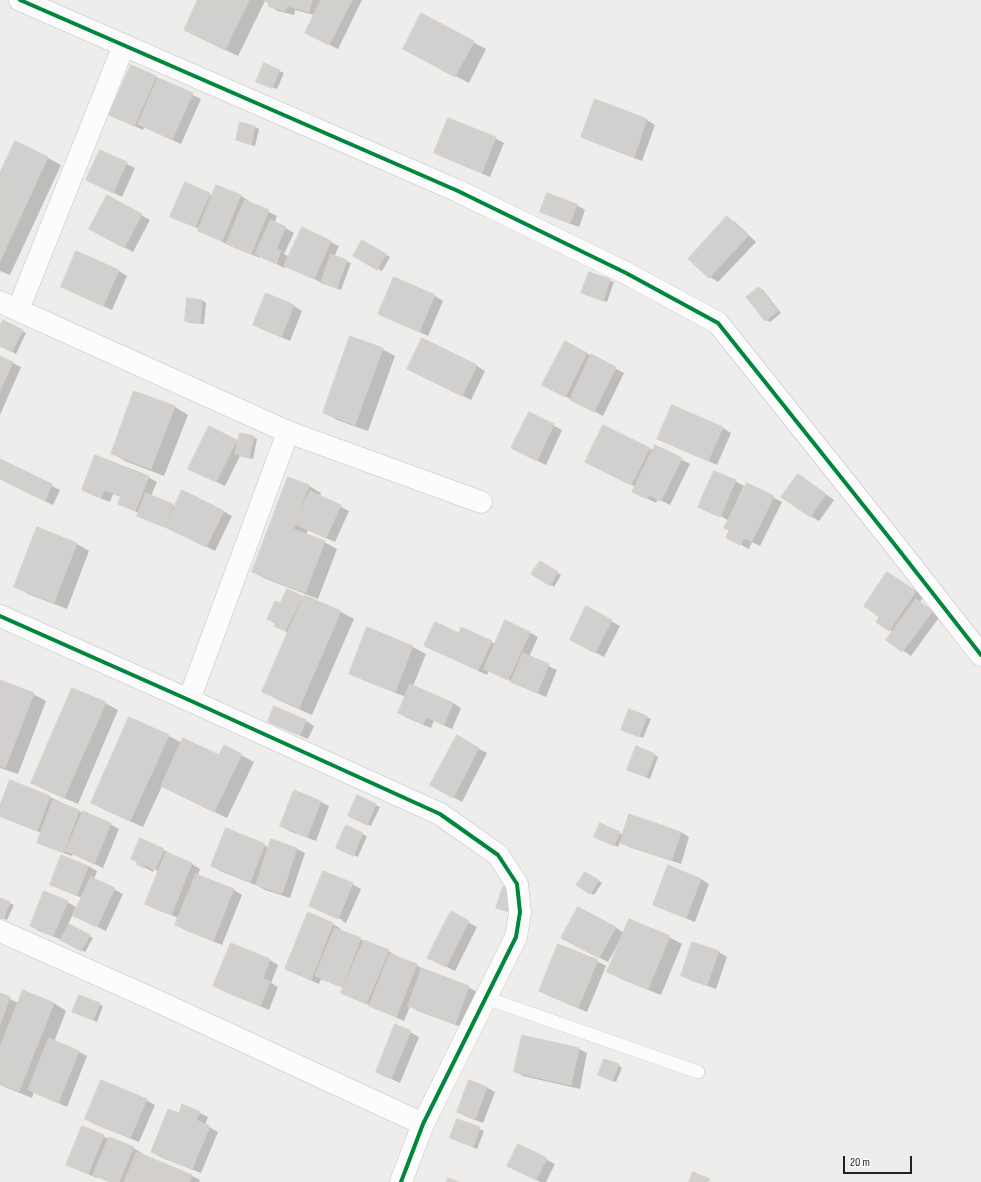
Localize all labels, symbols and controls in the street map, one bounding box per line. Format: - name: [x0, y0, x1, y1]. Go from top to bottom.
- scale bar: [845, 1148, 914, 1174]
- text: 20 m: [850, 1155, 870, 1170]

